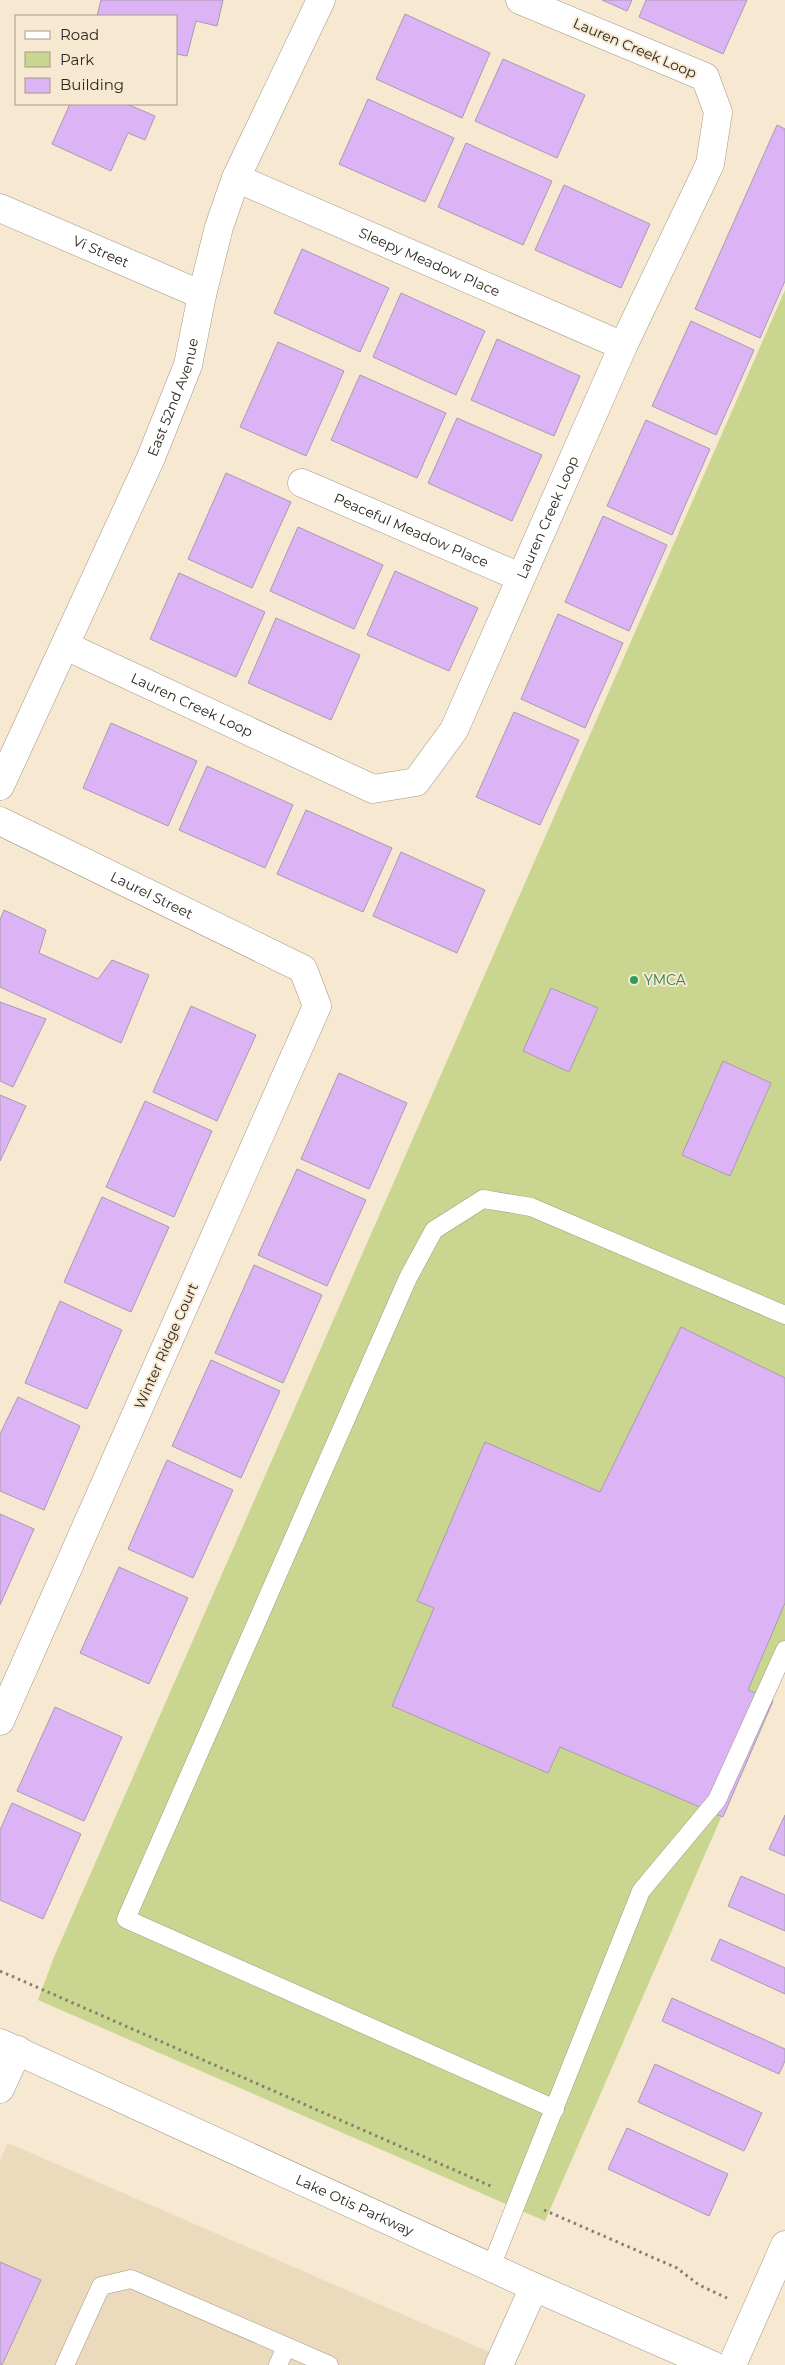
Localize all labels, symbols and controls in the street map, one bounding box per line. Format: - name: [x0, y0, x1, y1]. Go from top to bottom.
- street label: Lauren Creek Loop: [571, 14, 699, 82]
- legend: [15, 15, 178, 105]
- text: Road: [60, 25, 99, 44]
- text: Park: [60, 50, 94, 69]
- text: Building: [60, 75, 124, 94]
- street label: Sleepy Meadow Place: [356, 223, 503, 301]
- street label: Vi Street: [70, 232, 132, 272]
- street label: East 52nd Avenue: [143, 336, 202, 459]
- street label: Lauren Creek Loop: [513, 453, 583, 582]
- street label: Peaceful Meadow Place: [331, 489, 491, 571]
- street label: Lauren Creek Loop: [128, 669, 256, 741]
- street label: Laurel Street: [108, 867, 196, 923]
- place label: YMCA: [644, 971, 687, 989]
- marker: YMCA: [628, 974, 640, 986]
- street label: Winter Ridge Court: [130, 1280, 202, 1412]
- street label: Lake Otis Parkway: [293, 2170, 417, 2240]

